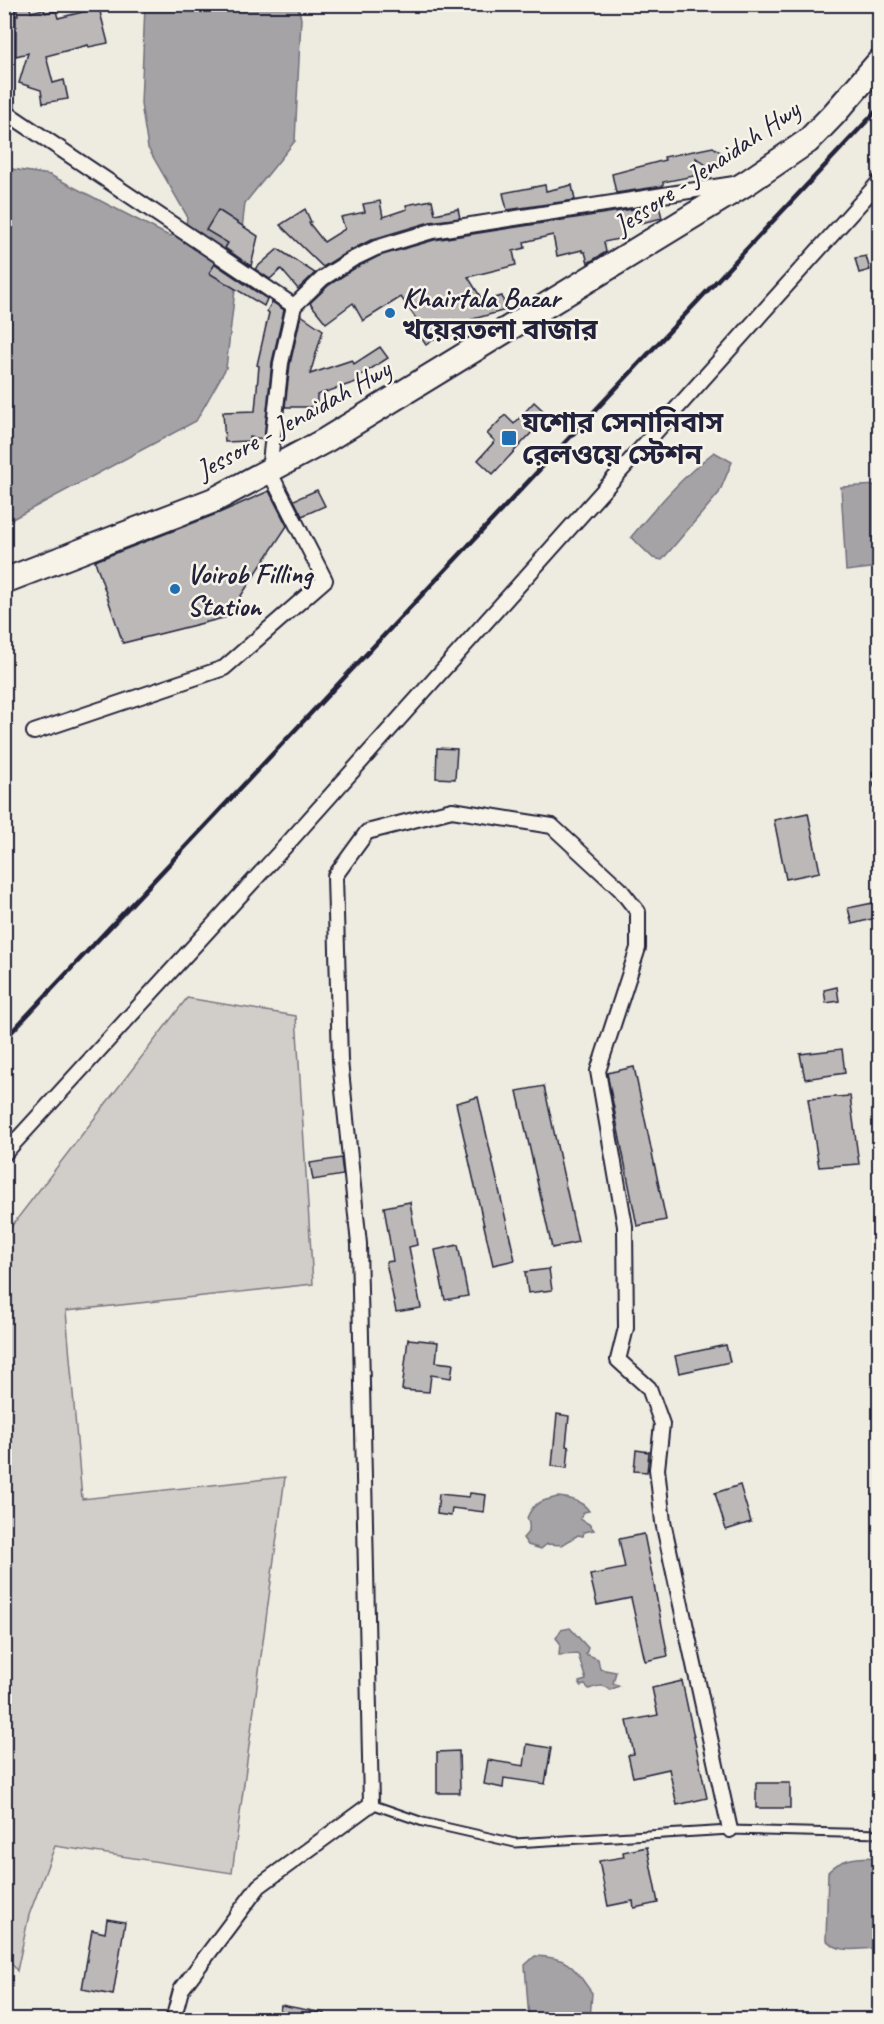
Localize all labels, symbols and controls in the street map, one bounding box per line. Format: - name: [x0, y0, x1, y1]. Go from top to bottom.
- street label: Jessore - Jenaidah Hwy: [605, 90, 808, 243]
- place label: Khairtala Bazar খয়েরতলা বাজার: [402, 280, 599, 347]
- marker: Khairtala Bazar খয়েরতলা বাজার: [383, 306, 397, 320]
- street label: Jessore - Jenaidah Hwy: [188, 350, 399, 488]
- place label: যশোর সেনানিবাস রেলওয়ে স্টেশন: [521, 405, 724, 472]
- marker: যশোর সেনানিবাস রেলওয়ে স্টেশন: [500, 429, 518, 447]
- place label: Voirob Filling Station: [187, 556, 315, 623]
- marker: Voirob Filling Station: [168, 582, 182, 596]

